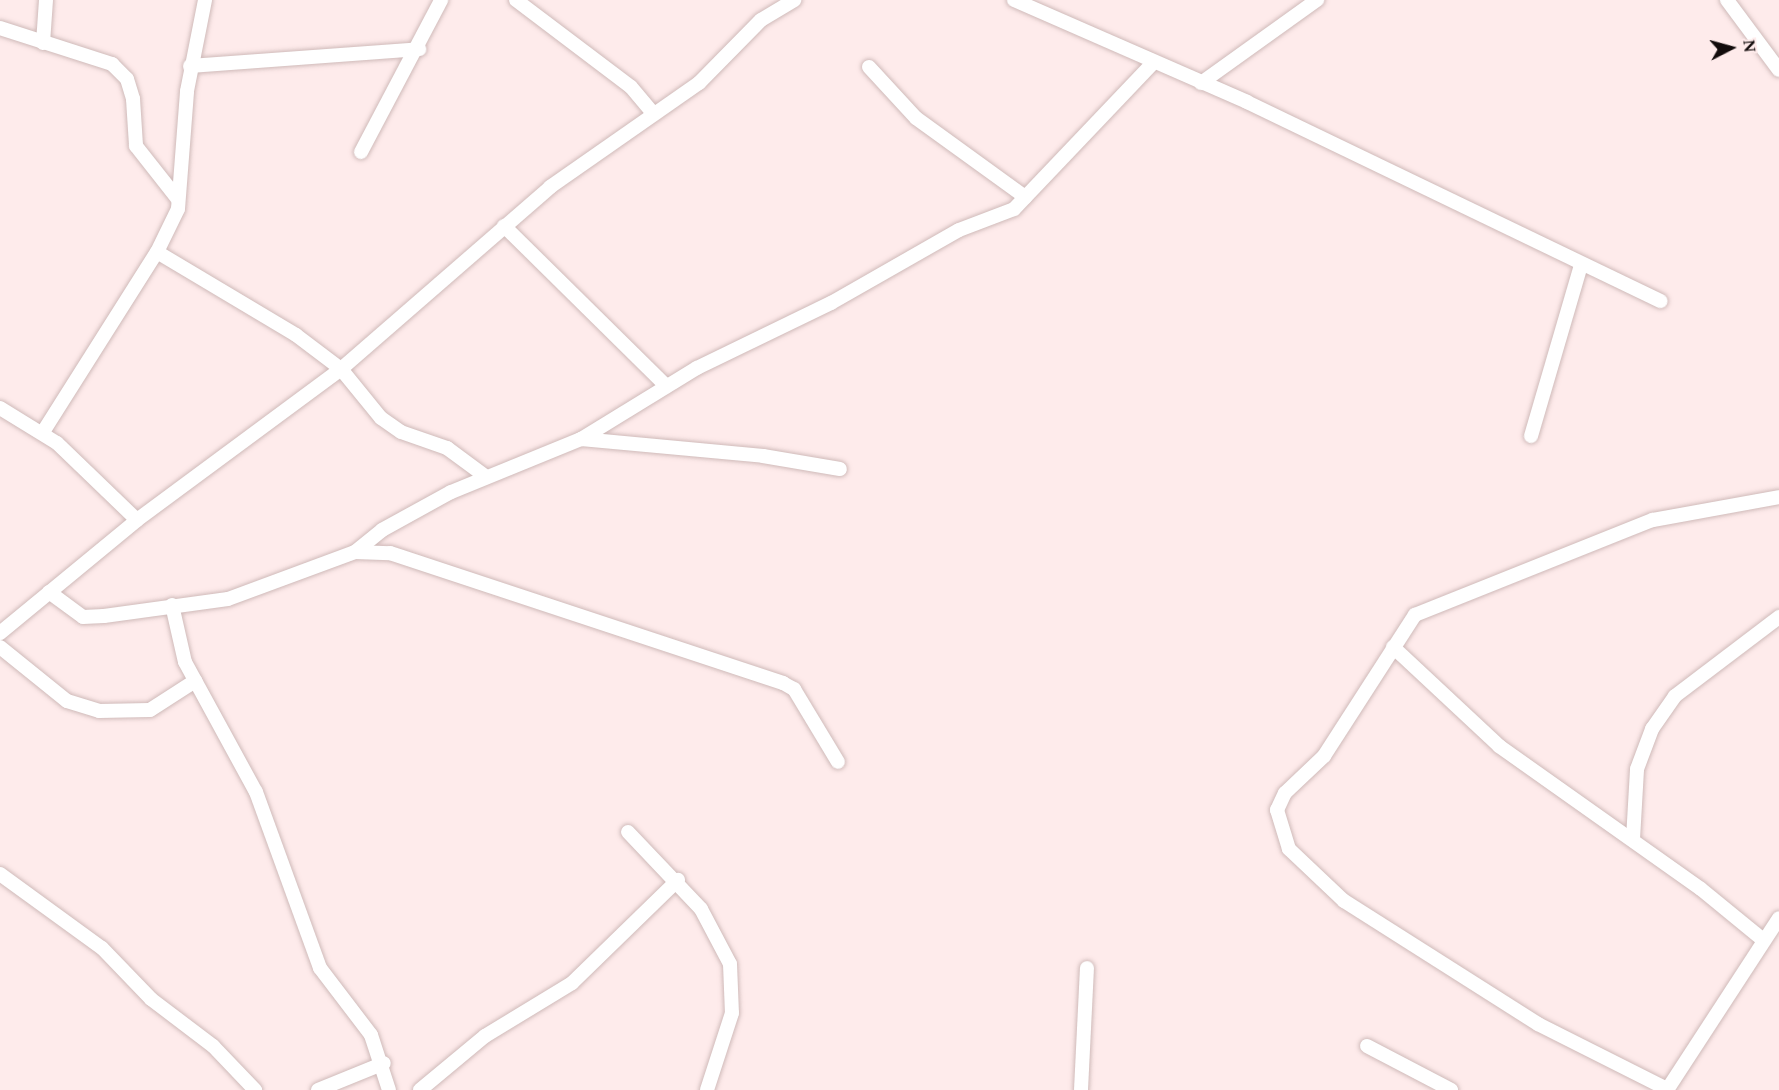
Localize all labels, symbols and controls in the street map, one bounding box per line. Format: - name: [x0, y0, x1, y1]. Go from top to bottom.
- north arrow: [1701, 18, 1761, 78]
- text: N: [1736, 38, 1762, 54]

